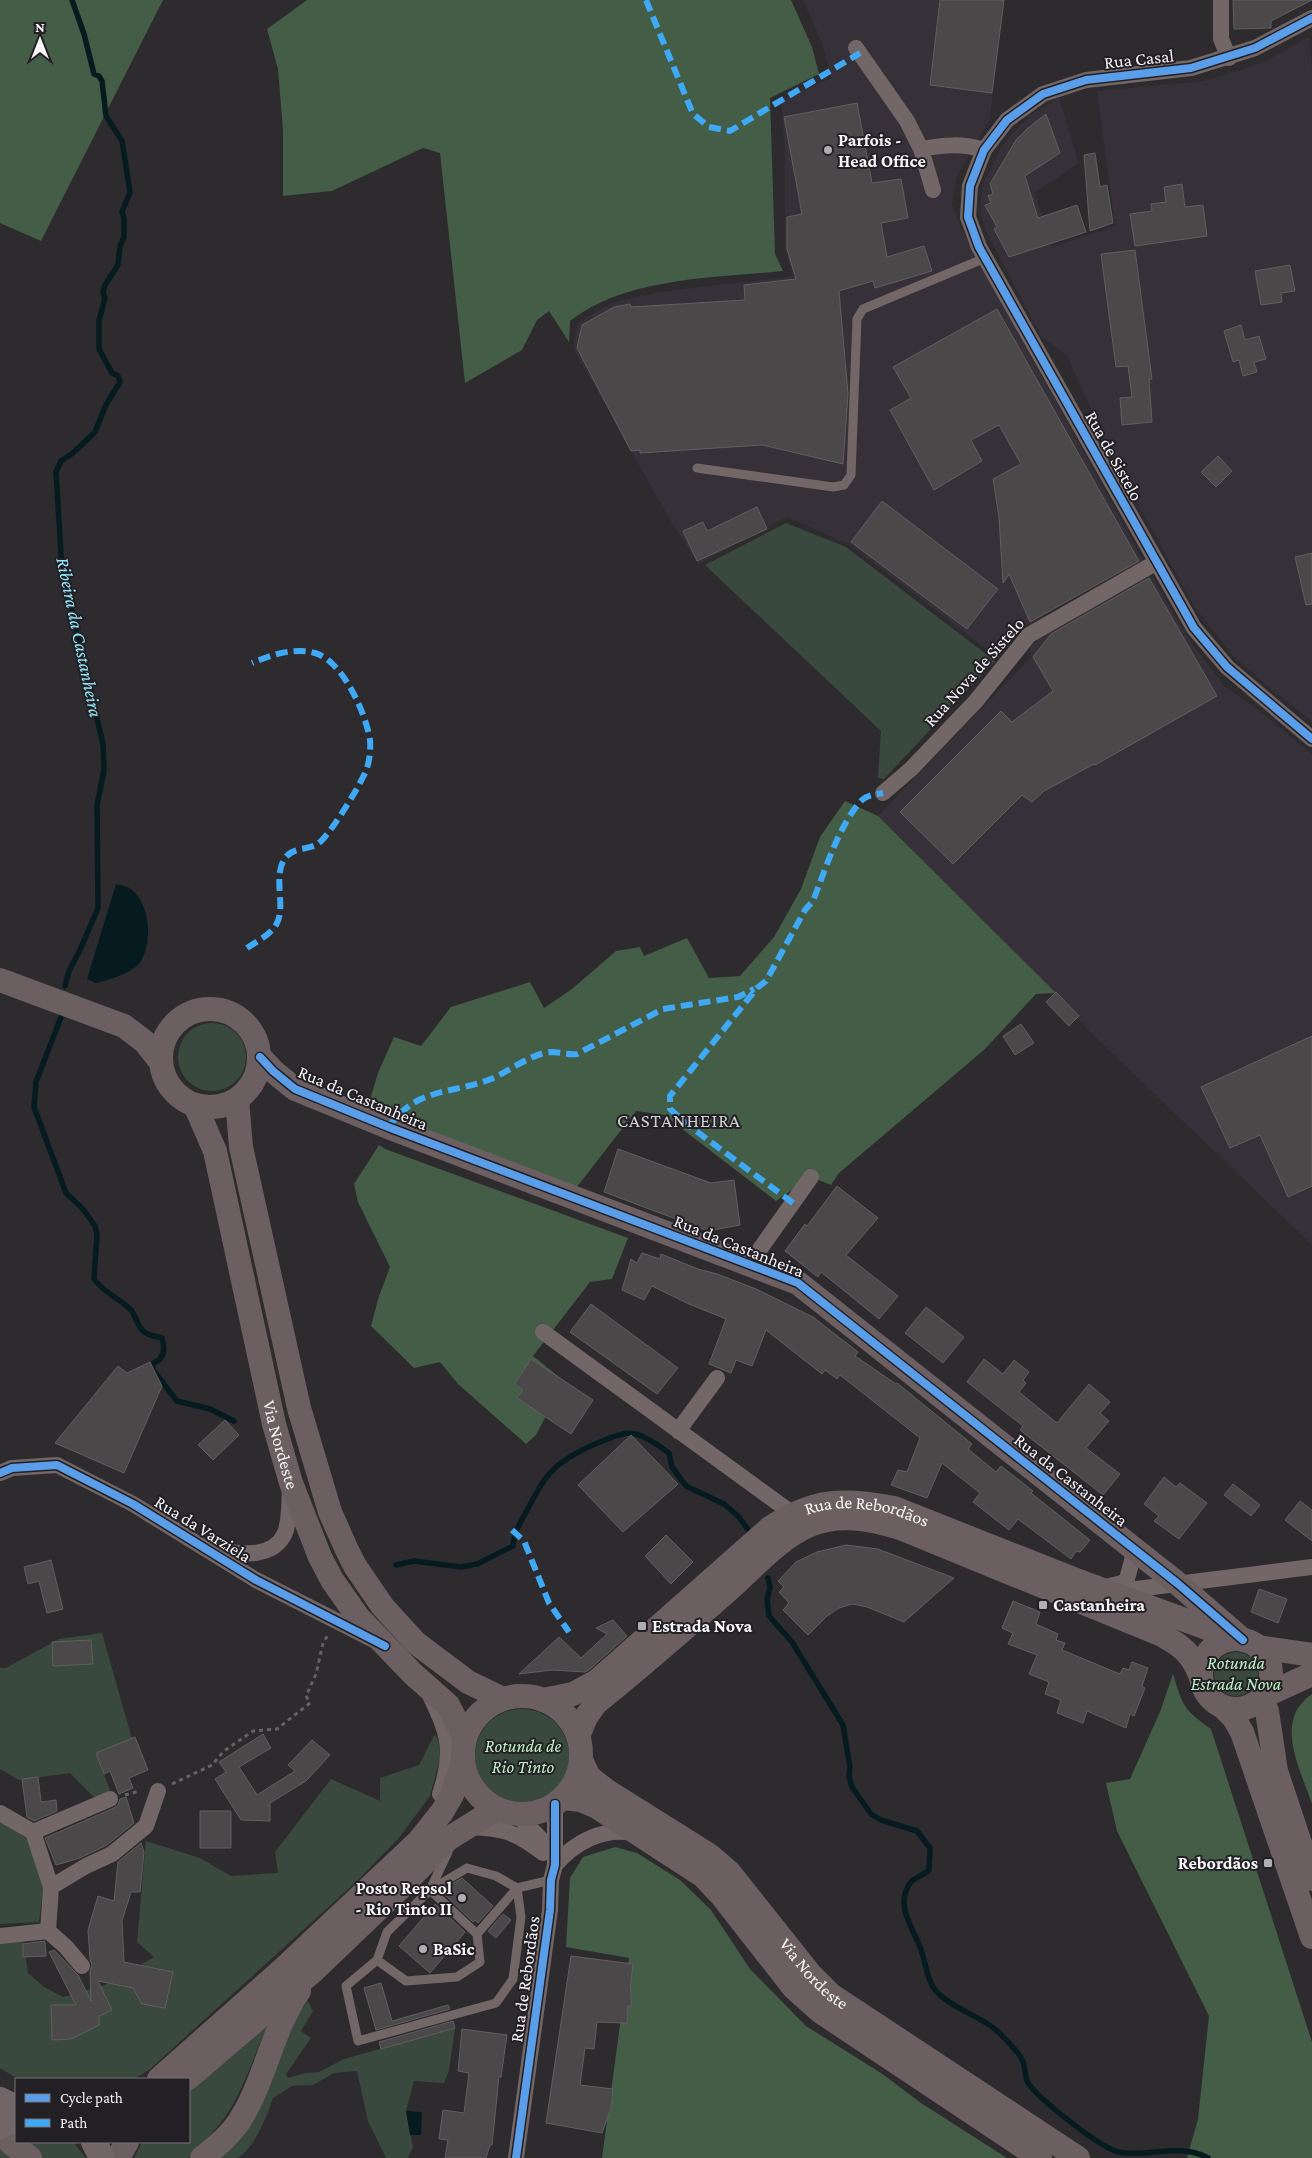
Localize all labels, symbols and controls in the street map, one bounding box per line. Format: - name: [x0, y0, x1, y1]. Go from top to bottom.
- north arrow: [15, 15, 65, 65]
- text: N: [35, 19, 45, 35]
- street label: Rua Casal: [1103, 45, 1175, 73]
- place label: Parfois - Head Office: [838, 130, 926, 171]
- marker: Parfois - Head Office: [822, 144, 834, 156]
- street label: Rua de Sistelo: [1081, 408, 1147, 504]
- water label: Ribeira da Castanheira: [52, 555, 107, 719]
- street label: Rua Nova de Sistelo: [920, 613, 1028, 731]
- street label: Rua da Castanheira: [295, 1062, 431, 1134]
- district label: CASTANHEIRA: [617, 1110, 741, 1131]
- street label: Rua da Castanheira: [671, 1211, 807, 1281]
- street label: Via Nordeste: [259, 1398, 302, 1492]
- street label: Rua da Castanheira: [1010, 1429, 1132, 1531]
- street label: Rua da Varziela: [151, 1491, 255, 1567]
- street label: Rua de Rebordãos: [802, 1492, 932, 1531]
- place label: Castanheira: [1053, 1595, 1145, 1615]
- marker: Castanheira: [1037, 1599, 1049, 1611]
- place label: Estrada Nova: [652, 1616, 753, 1636]
- marker: Estrada Nova: [636, 1620, 648, 1632]
- park label: Rotunda Estrada Nova: [1191, 1653, 1282, 1694]
- park label: Rotunda de Rio Tinto: [485, 1736, 561, 1777]
- place label: Rebordãos: [1178, 1853, 1258, 1873]
- marker: Rebordãos: [1262, 1857, 1274, 1869]
- place label: Posto Repsol - Rio Tinto II: [355, 1878, 452, 1919]
- marker: Posto Repsol - Rio Tinto II: [456, 1892, 468, 1904]
- street label: Rua de Rebordãos: [506, 1915, 544, 2043]
- street label: Via Nordeste: [775, 1934, 852, 2014]
- place label: BaSic: [433, 1939, 475, 1959]
- marker: BaSic: [417, 1943, 429, 1955]
- legend: [15, 2078, 190, 2143]
- text: Cycle path: [60, 2090, 123, 2107]
- text: Path: [60, 2115, 87, 2131]

